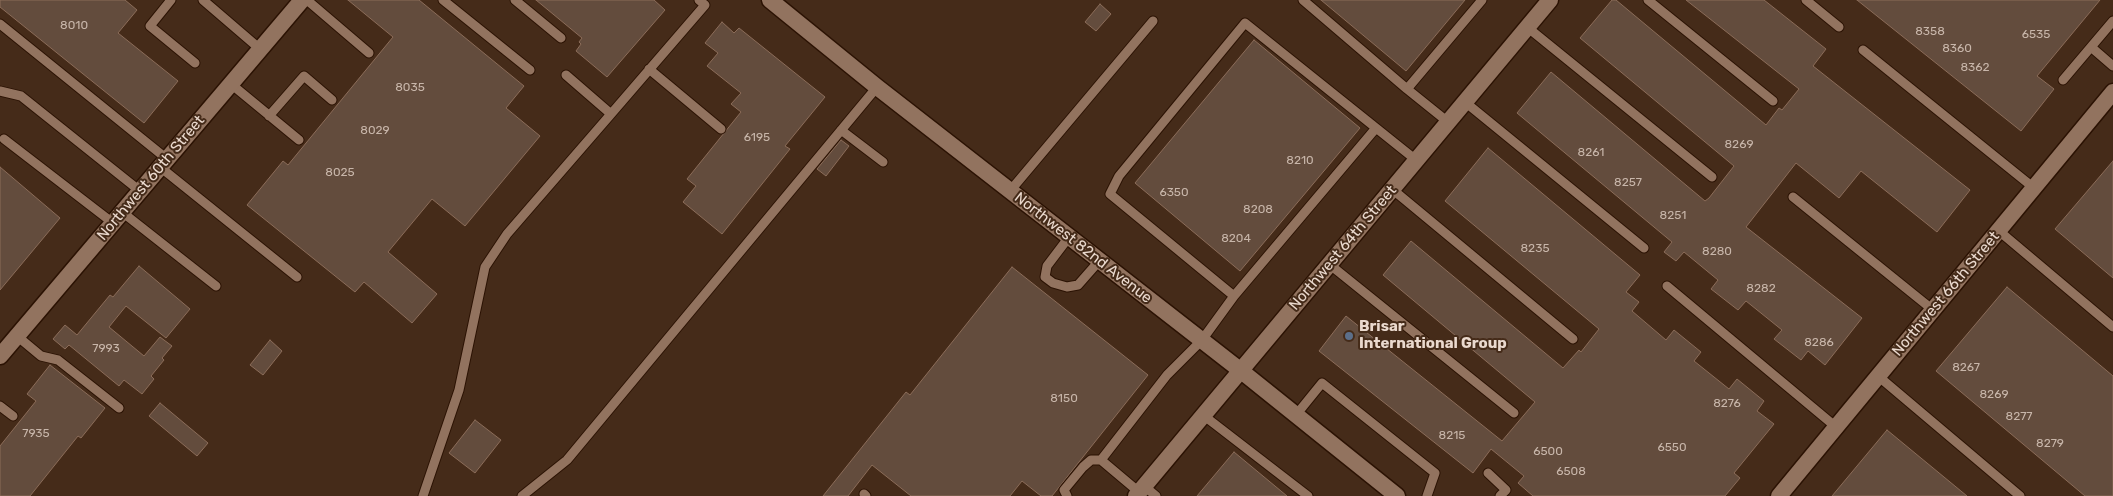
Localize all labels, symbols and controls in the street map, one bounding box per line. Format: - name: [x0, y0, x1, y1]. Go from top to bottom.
- house number: 8010: [60, 19, 88, 33]
- house number: 8358: [1915, 25, 1945, 39]
- house number: 6535: [2022, 28, 2050, 42]
- house number: 8360: [1942, 42, 1972, 56]
- house number: 8362: [1960, 61, 1990, 75]
- house number: 8035: [395, 81, 425, 95]
- street label: Northwest 60th Street: [93, 112, 209, 244]
- house number: 8029: [360, 124, 390, 138]
- house number: 6195: [744, 131, 770, 145]
- house number: 8269: [1724, 138, 1754, 152]
- house number: 8261: [1578, 146, 1604, 160]
- house number: 8210: [1286, 154, 1314, 168]
- house number: 8025: [325, 166, 355, 180]
- house number: 8257: [1614, 176, 1642, 190]
- street label: Northwest 64th Street: [1286, 182, 1400, 314]
- house number: 6350: [1159, 186, 1189, 200]
- street label: Northwest 82nd Avenue: [1011, 189, 1155, 307]
- house number: 8208: [1243, 203, 1273, 217]
- house number: 8251: [1660, 209, 1686, 223]
- street label: Northwest 66th Street: [1889, 228, 2003, 360]
- house number: 8204: [1221, 232, 1251, 246]
- house number: 8235: [1520, 242, 1550, 256]
- house number: 8280: [1702, 245, 1732, 259]
- house number: 8282: [1746, 282, 1776, 296]
- place label: Brisar International Group: [1359, 318, 1507, 353]
- marker: Brisar International Group: [1343, 330, 1355, 342]
- house number: 8286: [1804, 336, 1834, 350]
- house number: 7993: [92, 342, 120, 356]
- house number: 8267: [1952, 361, 1980, 375]
- house number: 8269: [1979, 388, 2009, 402]
- house number: 8150: [1050, 392, 1078, 406]
- house number: 8276: [1713, 397, 1741, 411]
- house number: 8277: [2006, 410, 2032, 424]
- house number: 7935: [22, 427, 50, 441]
- house number: 8215: [1439, 429, 1465, 443]
- house number: 8279: [2036, 437, 2064, 451]
- house number: 6550: [1657, 441, 1687, 455]
- house number: 6500: [1533, 445, 1563, 459]
- house number: 6508: [1556, 465, 1586, 479]

